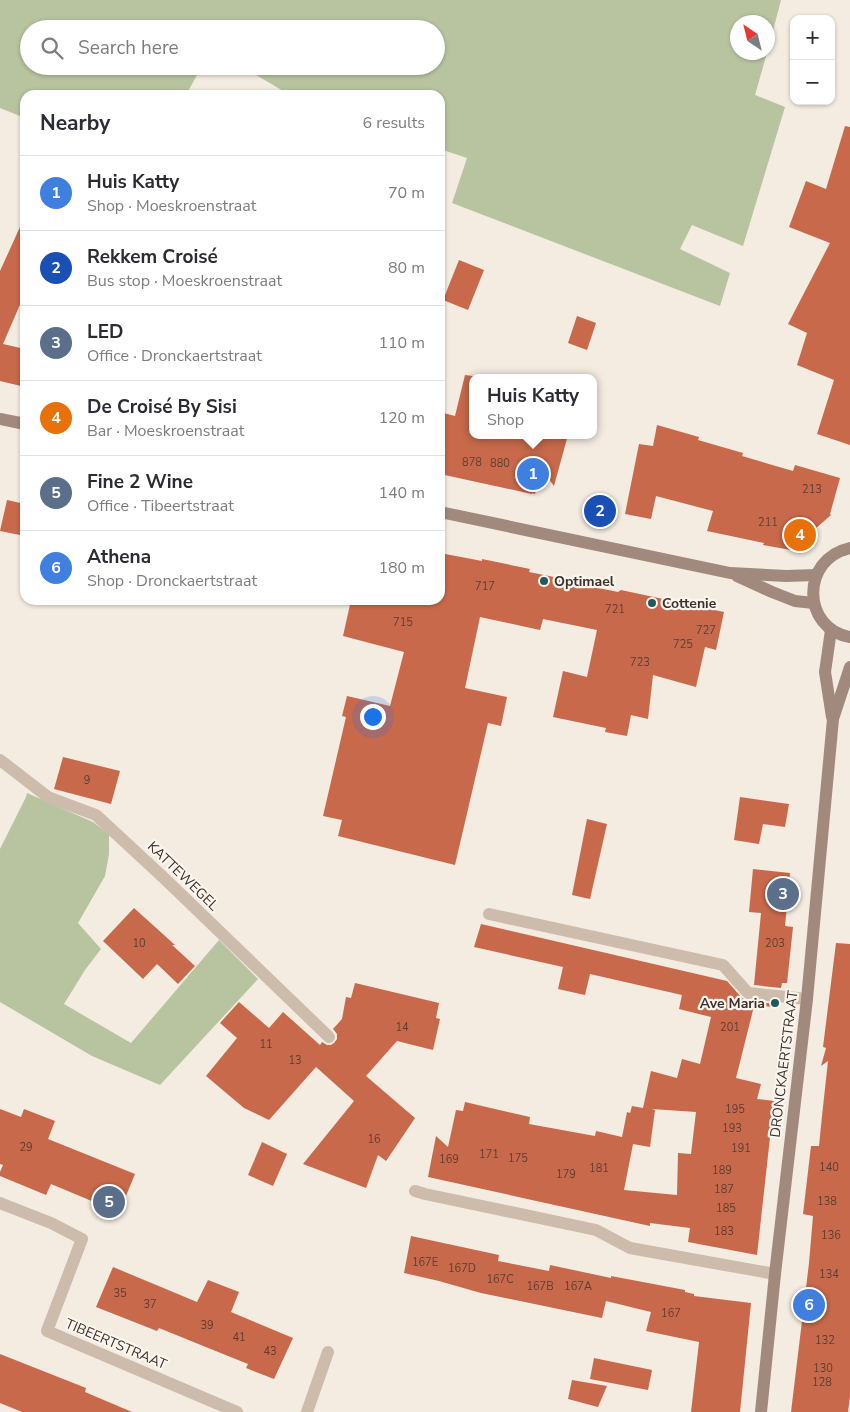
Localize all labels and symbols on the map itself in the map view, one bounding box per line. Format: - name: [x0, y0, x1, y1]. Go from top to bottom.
- north arrow: [730, 15, 775, 60]
- house number: 878: [462, 455, 482, 470]
- pin: 1: [517, 455, 549, 493]
- house number: 880: [490, 456, 510, 471]
- house number: 213: [802, 482, 822, 497]
- pin: 2: [584, 492, 616, 530]
- house number: 211: [758, 515, 778, 530]
- pin: 4: [784, 516, 816, 554]
- place label: Optimael: [554, 572, 615, 591]
- marker: Optimael: [538, 575, 550, 587]
- house number: 717: [475, 579, 495, 594]
- place label: Cottenie: [662, 594, 717, 613]
- marker: Cottenie: [646, 597, 658, 609]
- house number: 721: [605, 602, 625, 617]
- house number: 715: [393, 615, 413, 630]
- house number: 727: [696, 623, 716, 638]
- house number: 725: [673, 637, 693, 652]
- house number: 723: [630, 655, 650, 670]
- your location: [360, 704, 386, 730]
- house number: 9: [84, 773, 90, 788]
- street label: KATTEWEGEL: [143, 837, 223, 915]
- pin: 3: [767, 875, 799, 913]
- house number: 10: [132, 936, 146, 951]
- house number: 203: [765, 936, 785, 951]
- street label: DRONCKAERTSTRAAT: [766, 989, 803, 1139]
- place label: Ave Maria: [700, 994, 765, 1013]
- marker: Ave Maria: [769, 997, 781, 1009]
- house number: 14: [395, 1020, 409, 1035]
- house number: 201: [720, 1020, 740, 1035]
- house number: 11: [259, 1037, 273, 1052]
- house number: 13: [288, 1053, 302, 1068]
- house number: 195: [725, 1102, 745, 1117]
- house number: 193: [722, 1121, 742, 1136]
- house number: 16: [367, 1132, 381, 1147]
- house number: 29: [19, 1140, 33, 1155]
- house number: 191: [731, 1141, 751, 1156]
- house number: 171: [479, 1147, 499, 1162]
- house number: 175: [508, 1151, 528, 1166]
- house number: 169: [439, 1152, 459, 1167]
- house number: 140: [819, 1160, 839, 1175]
- house number: 181: [589, 1161, 609, 1176]
- house number: 189: [712, 1163, 732, 1178]
- house number: 179: [556, 1167, 576, 1182]
- house number: 187: [714, 1182, 734, 1197]
- pin: 5: [93, 1183, 125, 1221]
- house number: 138: [817, 1194, 837, 1209]
- house number: 185: [716, 1201, 736, 1216]
- house number: 183: [714, 1224, 734, 1239]
- house number: 136: [821, 1228, 841, 1243]
- house number: 167E: [412, 1255, 438, 1270]
- house number: 167D: [448, 1261, 476, 1276]
- house number: 134: [819, 1267, 839, 1282]
- house number: 167C: [486, 1272, 514, 1287]
- house number: 167B: [526, 1279, 554, 1294]
- house number: 167A: [564, 1279, 592, 1294]
- house number: 35: [113, 1286, 127, 1301]
- pin: 6: [793, 1286, 825, 1324]
- house number: 37: [143, 1297, 157, 1312]
- house number: 167: [661, 1306, 681, 1321]
- street label: TIBEERTSTRAAT: [62, 1314, 170, 1374]
- house number: 39: [200, 1318, 214, 1333]
- house number: 41: [232, 1330, 246, 1345]
- house number: 132: [815, 1333, 835, 1348]
- house number: 43: [263, 1344, 277, 1359]
- house number: 130: [813, 1361, 833, 1376]
- house number: 128: [812, 1375, 832, 1390]

